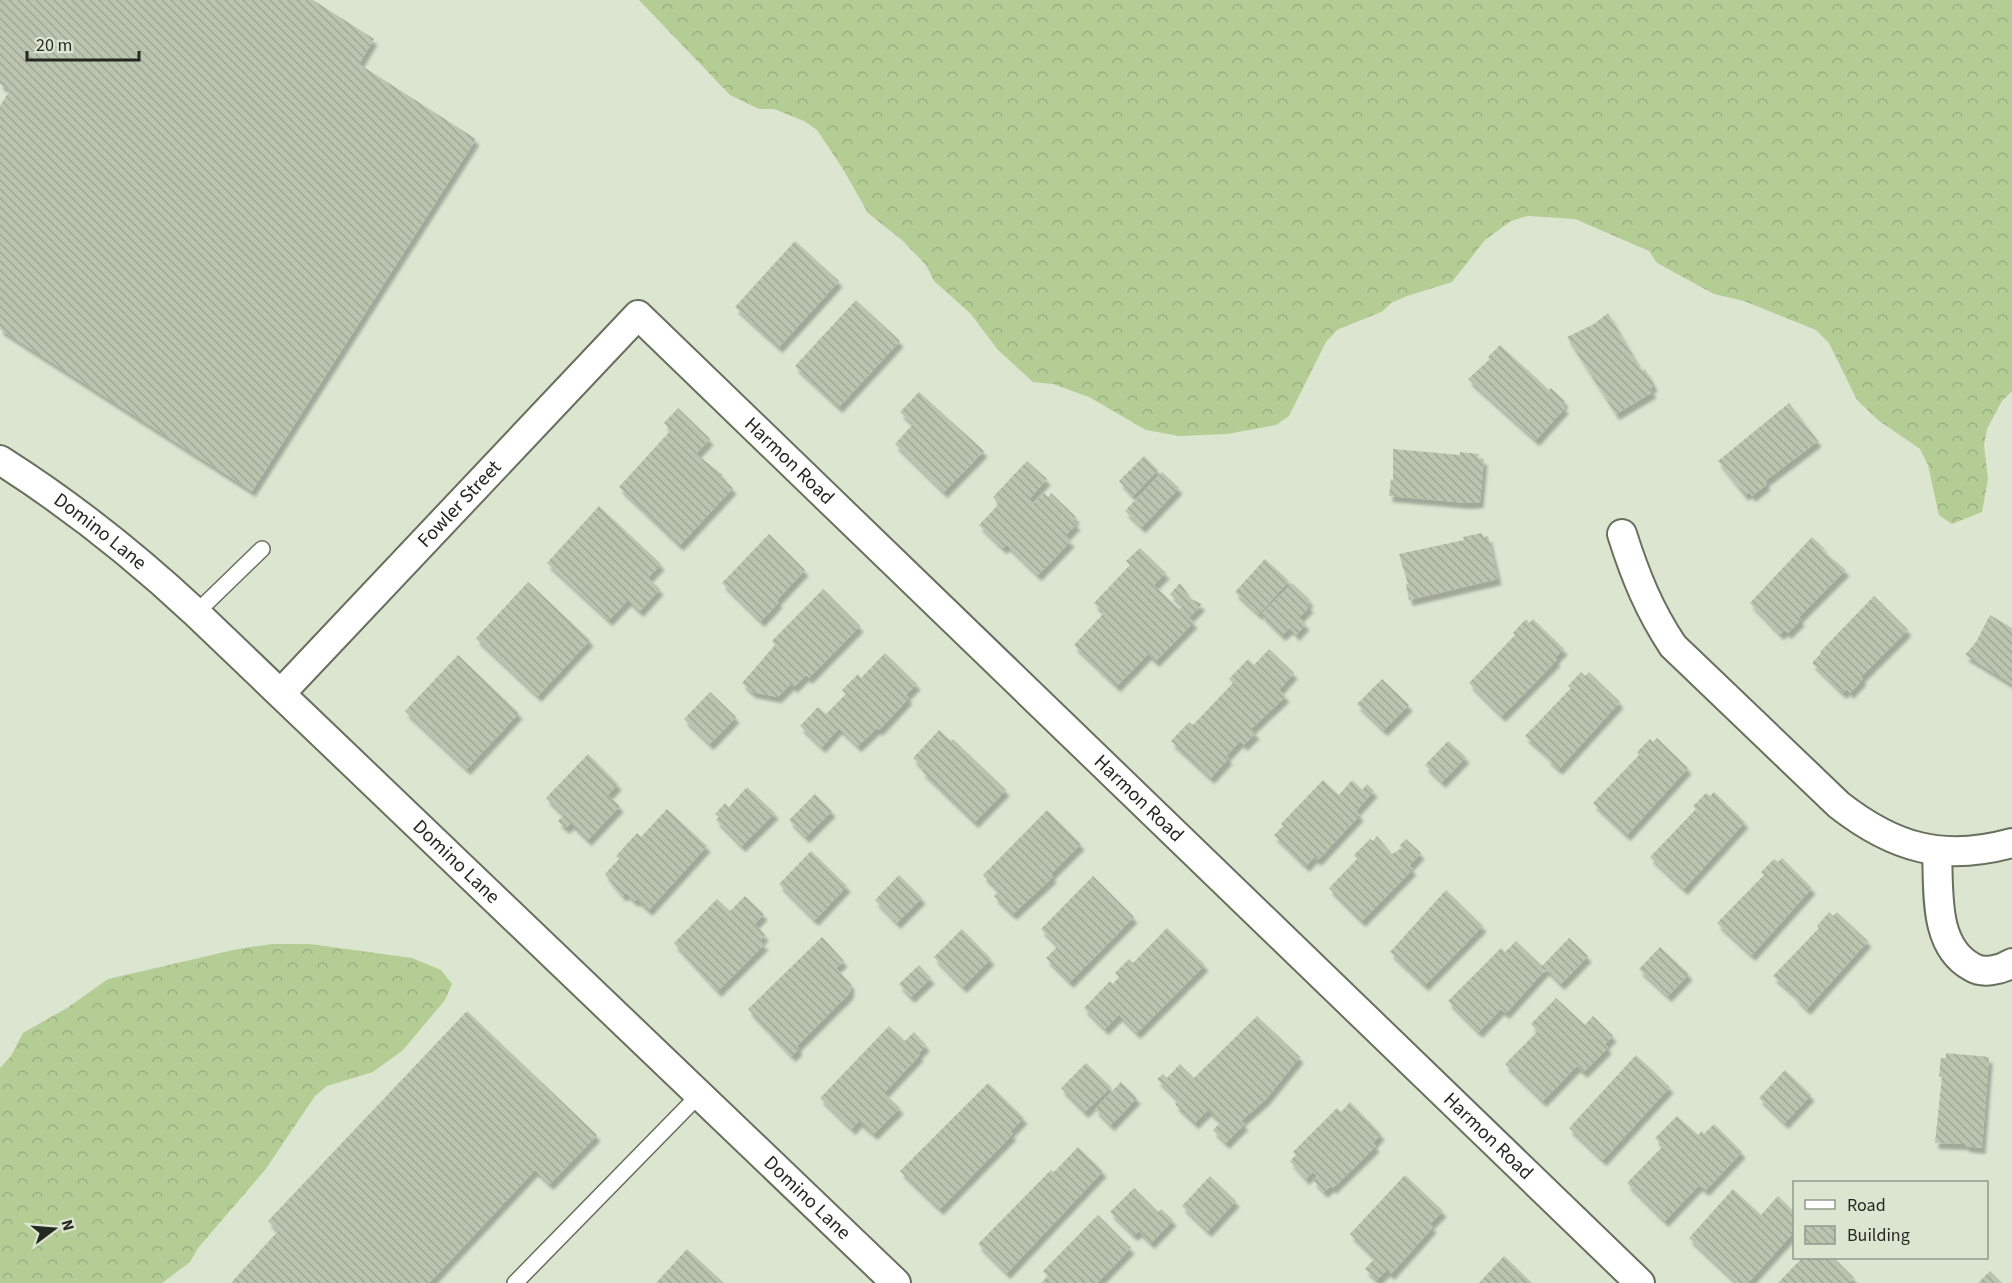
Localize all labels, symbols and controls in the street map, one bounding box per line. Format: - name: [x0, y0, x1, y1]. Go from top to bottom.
- scale bar: [27, 24, 140, 62]
- text: 20 m: [36, 33, 72, 58]
- street label: Harmon Road: [738, 411, 840, 511]
- street label: Fowler Street: [411, 454, 508, 554]
- street label: Domino Lane: [48, 486, 153, 577]
- street label: Harmon Road: [1087, 748, 1190, 849]
- street label: Domino Lane: [406, 813, 506, 911]
- street label: Harmon Road: [1437, 1086, 1539, 1186]
- street label: Domino Lane: [757, 1149, 857, 1247]
- legend: [1793, 1181, 1988, 1259]
- text: Road: [1847, 1193, 1886, 1218]
- north arrow: [24, 1199, 84, 1259]
- text: N: [55, 1217, 79, 1233]
- text: Building: [1847, 1223, 1910, 1248]

